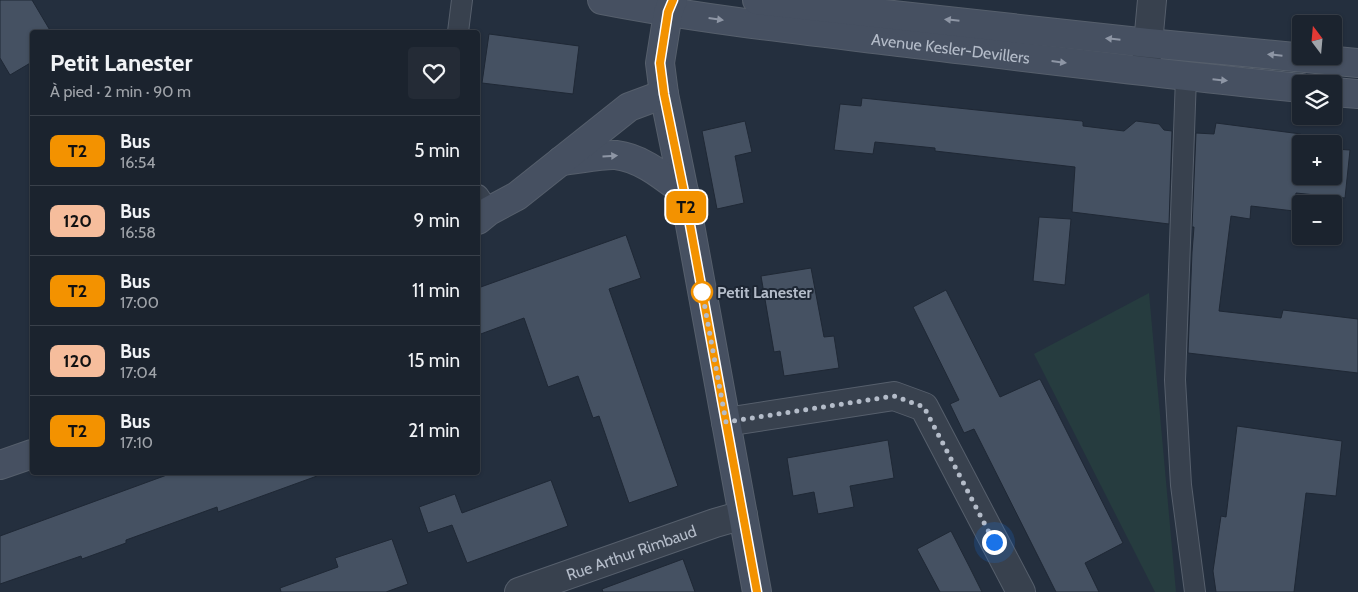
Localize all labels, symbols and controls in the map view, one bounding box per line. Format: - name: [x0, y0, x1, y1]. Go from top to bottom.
- one-way arrow: [709, 15, 725, 23]
- north arrow: [1292, 15, 1342, 65]
- map controls: [1292, 15, 1342, 245]
- one-way arrow: [943, 16, 959, 24]
- street label: Avenue Kesler-Devillers: [870, 29, 1031, 67]
- one-way arrow: [1105, 35, 1121, 43]
- button: heart: [408, 47, 460, 99]
- text: Petit Lanester: [50, 48, 192, 77]
- one-way arrow: [1266, 51, 1282, 59]
- one-way arrow: [1051, 58, 1067, 66]
- button: layers: [1292, 75, 1342, 125]
- one-way arrow: [1213, 77, 1229, 85]
- text: À pied · 2 min · 90 m: [50, 82, 191, 101]
- text: Bus: [120, 130, 150, 153]
- button: +: [1292, 135, 1342, 185]
- text: 5 min: [414, 139, 460, 162]
- text: T2: [68, 140, 87, 162]
- one-way arrow: [602, 152, 618, 160]
- text: 16:54: [120, 153, 156, 172]
- line badge: T2: [664, 191, 708, 223]
- button: −: [1292, 195, 1342, 245]
- text: T2: [676, 196, 696, 218]
- text: Bus: [120, 200, 150, 223]
- text: 9 min: [414, 209, 460, 232]
- text: 120: [63, 210, 92, 232]
- text: 16:58: [120, 223, 156, 242]
- text: Bus: [120, 270, 150, 293]
- text: 11 min: [412, 279, 460, 302]
- text: T2: [68, 280, 87, 302]
- marker: Petit Lanester: [691, 281, 713, 303]
- place label: Petit Lanester: [717, 283, 813, 302]
- text: 17:00: [120, 293, 159, 312]
- text: Bus: [120, 340, 150, 363]
- text: 15 min: [408, 349, 460, 372]
- text: 120: [63, 350, 92, 372]
- text: 17:04: [120, 363, 157, 382]
- text: Bus: [120, 410, 150, 433]
- text: 21 min: [408, 419, 460, 442]
- text: T2: [68, 420, 87, 442]
- text: 17:10: [120, 433, 153, 452]
- street label: Rue Arthur Rimbaud: [564, 521, 699, 584]
- your location: [982, 530, 1007, 555]

